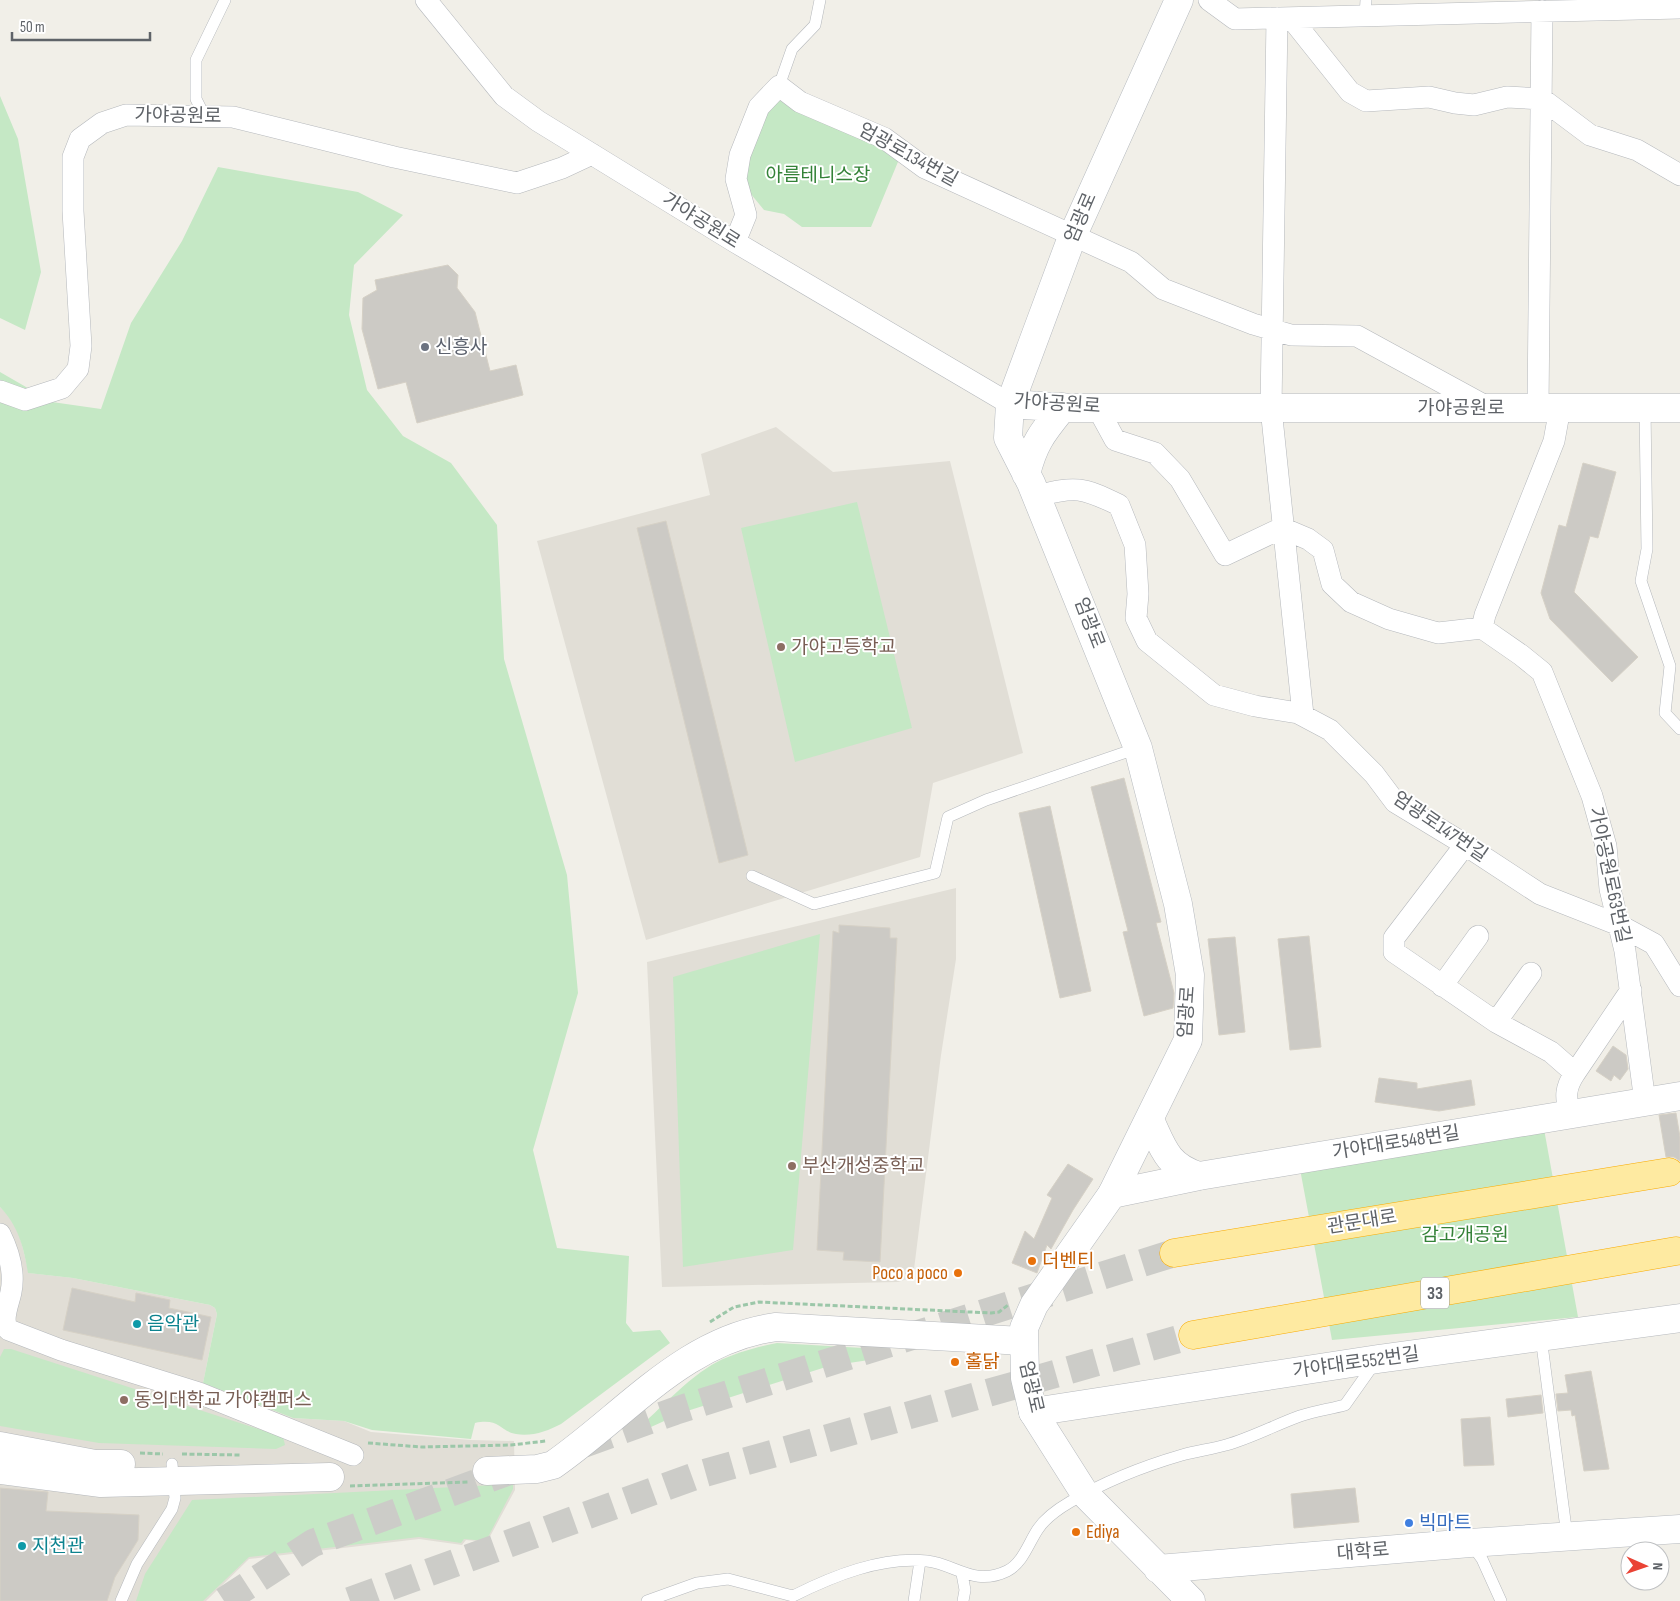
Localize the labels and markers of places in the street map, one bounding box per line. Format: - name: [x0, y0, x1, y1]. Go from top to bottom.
- place label: 신흥사: [435, 336, 487, 359]
- marker: 신흥사: [419, 341, 431, 353]
- place label: 가야고등학교: [791, 636, 896, 659]
- marker: 가야고등학교: [775, 641, 787, 653]
- place label: 부산개성중학교: [802, 1155, 924, 1178]
- marker: 부산개성중학교: [786, 1160, 798, 1172]
- place label: 더벤티: [1042, 1250, 1094, 1273]
- marker: 더벤티: [1026, 1255, 1038, 1267]
- place label: Poco a poco: [872, 1262, 948, 1285]
- marker: Poco a poco: [952, 1267, 964, 1279]
- place label: 음악관: [147, 1313, 199, 1336]
- marker: 음악관: [131, 1318, 143, 1330]
- place label: 홀닭: [965, 1351, 1000, 1374]
- marker: 홀닭: [949, 1356, 961, 1368]
- place label: 동의대학교 가야캠퍼스: [134, 1389, 312, 1412]
- marker: 동의대학교 가야캠퍼스: [118, 1394, 130, 1406]
- place label: 빅마트: [1419, 1512, 1471, 1535]
- marker: 빅마트: [1403, 1517, 1415, 1529]
- place label: Ediya: [1086, 1521, 1120, 1544]
- marker: Ediya: [1070, 1526, 1082, 1538]
- place label: 지천관: [32, 1535, 84, 1558]
- marker: 지천관: [16, 1540, 28, 1552]

